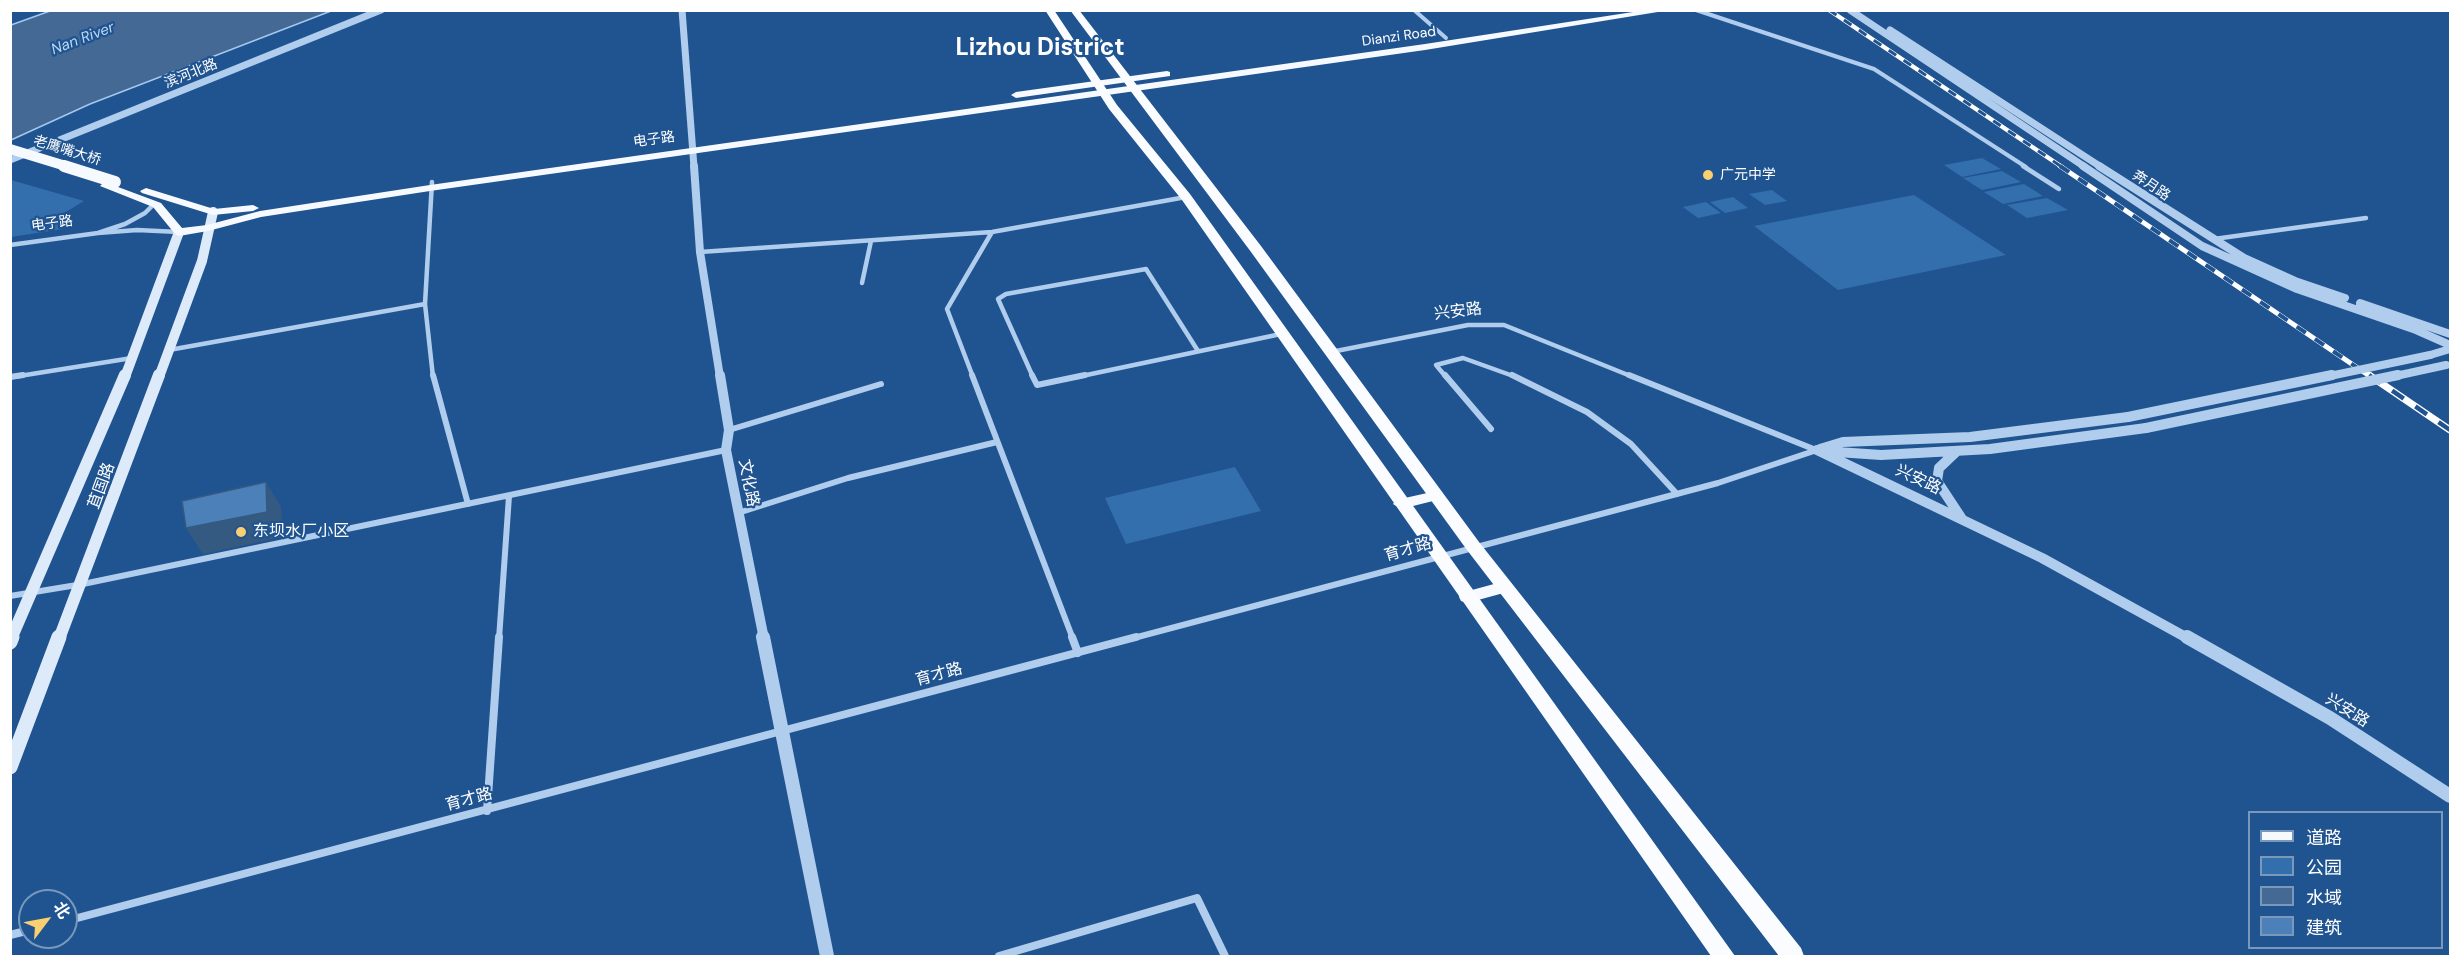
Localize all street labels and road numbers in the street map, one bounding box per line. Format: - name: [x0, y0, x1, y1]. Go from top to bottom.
- street label: Dianzi Road: [1361, 23, 1437, 51]
- street label: 滨河北路: [162, 56, 220, 92]
- street label: 电子路: [632, 129, 676, 151]
- street label: 老鹰嘴大桥: [31, 133, 103, 169]
- street label: 奔月路: [2129, 167, 2173, 205]
- street label: 电子路: [30, 213, 74, 235]
- street label: 兴安路: [1433, 300, 1483, 324]
- street label: 文化路: [734, 458, 762, 508]
- street label: 苴国路: [85, 460, 119, 512]
- street label: 兴安路: [1892, 461, 1944, 499]
- street label: 育才路: [1382, 534, 1434, 566]
- street label: 育才路: [913, 660, 965, 690]
- street label: 兴安路: [2322, 690, 2372, 732]
- street label: 育才路: [443, 785, 495, 815]

